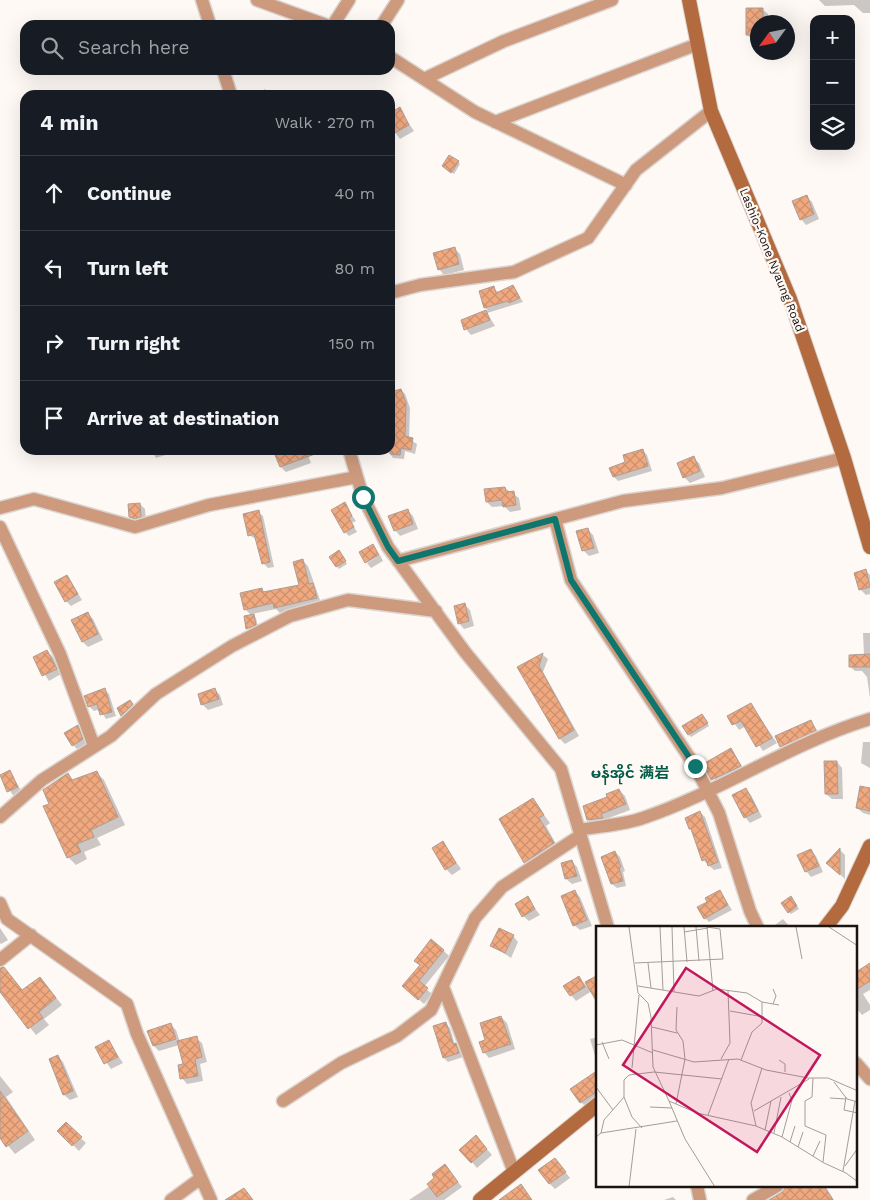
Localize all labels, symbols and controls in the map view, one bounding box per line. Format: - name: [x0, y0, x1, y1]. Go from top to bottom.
- north arrow: [750, 15, 795, 60]
- map controls: [810, 15, 855, 150]
- button: +: [810, 15, 855, 60]
- search box: [20, 20, 395, 75]
- icon: search: [38, 34, 66, 62]
- text: Search here: [78, 36, 189, 59]
- button: −: [810, 60, 855, 105]
- button: layers: [810, 105, 855, 150]
- text: 4 min: [40, 110, 98, 135]
- text: Walk · 270 m: [275, 113, 375, 132]
- icon: ahead: [40, 179, 68, 207]
- text: Continue: [87, 182, 171, 205]
- text: 40 m: [335, 184, 375, 203]
- street label: Lashio-Kone Nyaung Road: [737, 186, 807, 334]
- icon: left: [40, 254, 68, 282]
- text: Turn left: [87, 257, 168, 280]
- text: 80 m: [334, 259, 375, 278]
- icon: right: [40, 329, 68, 357]
- text: Turn right: [87, 332, 180, 355]
- text: 150 m: [329, 334, 375, 353]
- icon: arrive: [40, 404, 68, 432]
- text: Arrive at destination: [87, 407, 279, 430]
- route start: [352, 486, 375, 509]
- route end: [684, 755, 707, 778]
- district label: မန်အိုင် 满岩: [591, 763, 669, 785]
- inset map: [596, 926, 858, 1188]

